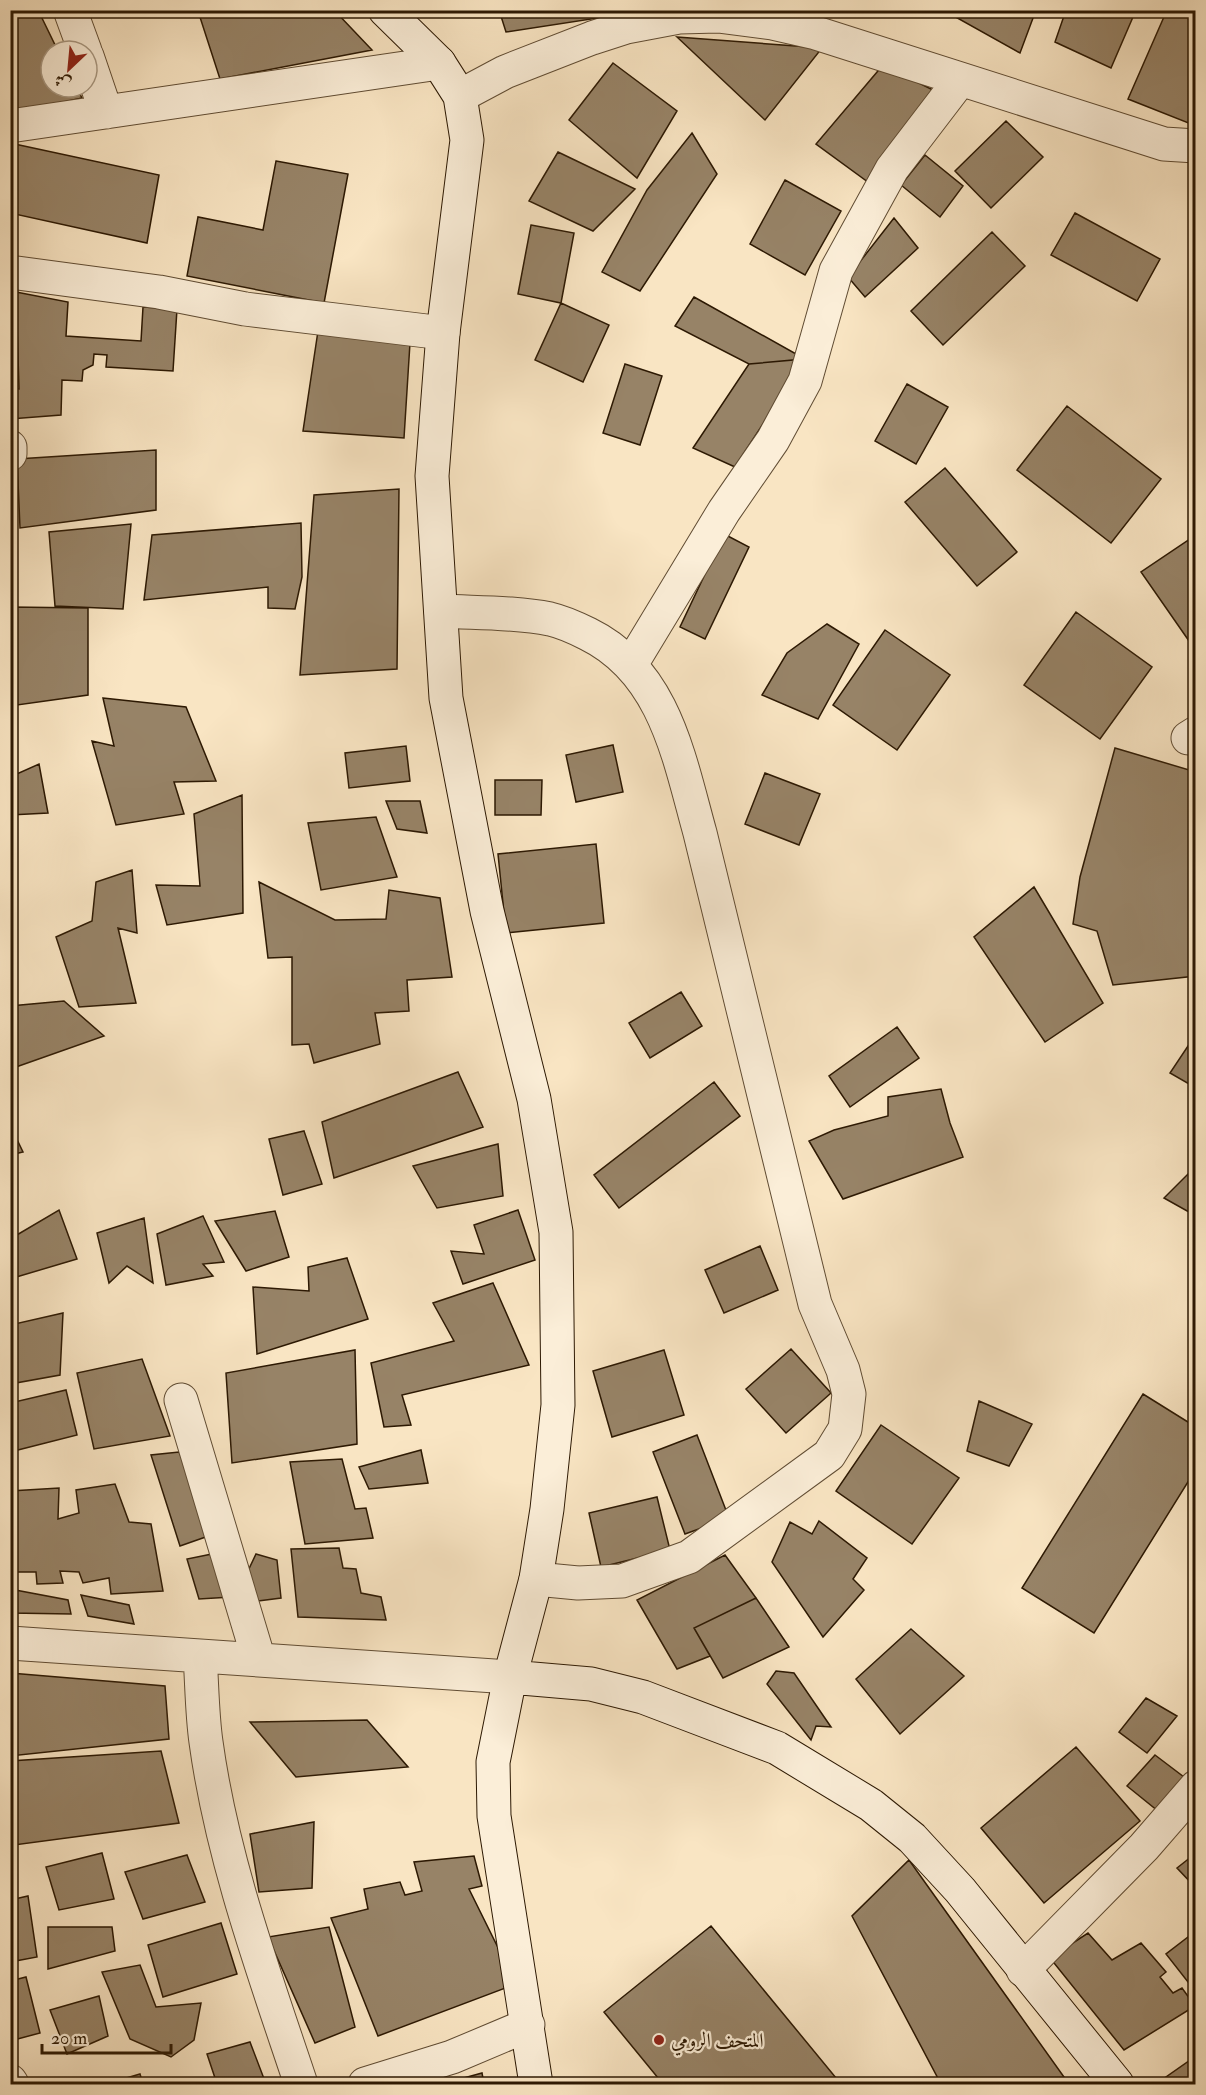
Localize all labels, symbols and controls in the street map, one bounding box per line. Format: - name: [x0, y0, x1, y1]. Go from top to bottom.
- north arrow: [39, 39, 99, 99]
- text: ش: [51, 69, 74, 94]
- scale bar: [42, 2017, 171, 2055]
- text: 20 m: [51, 2027, 87, 2050]
- place label: المتحف الرومي: [671, 2028, 764, 2056]
- marker: المتحف الرومي: [652, 2033, 666, 2047]

